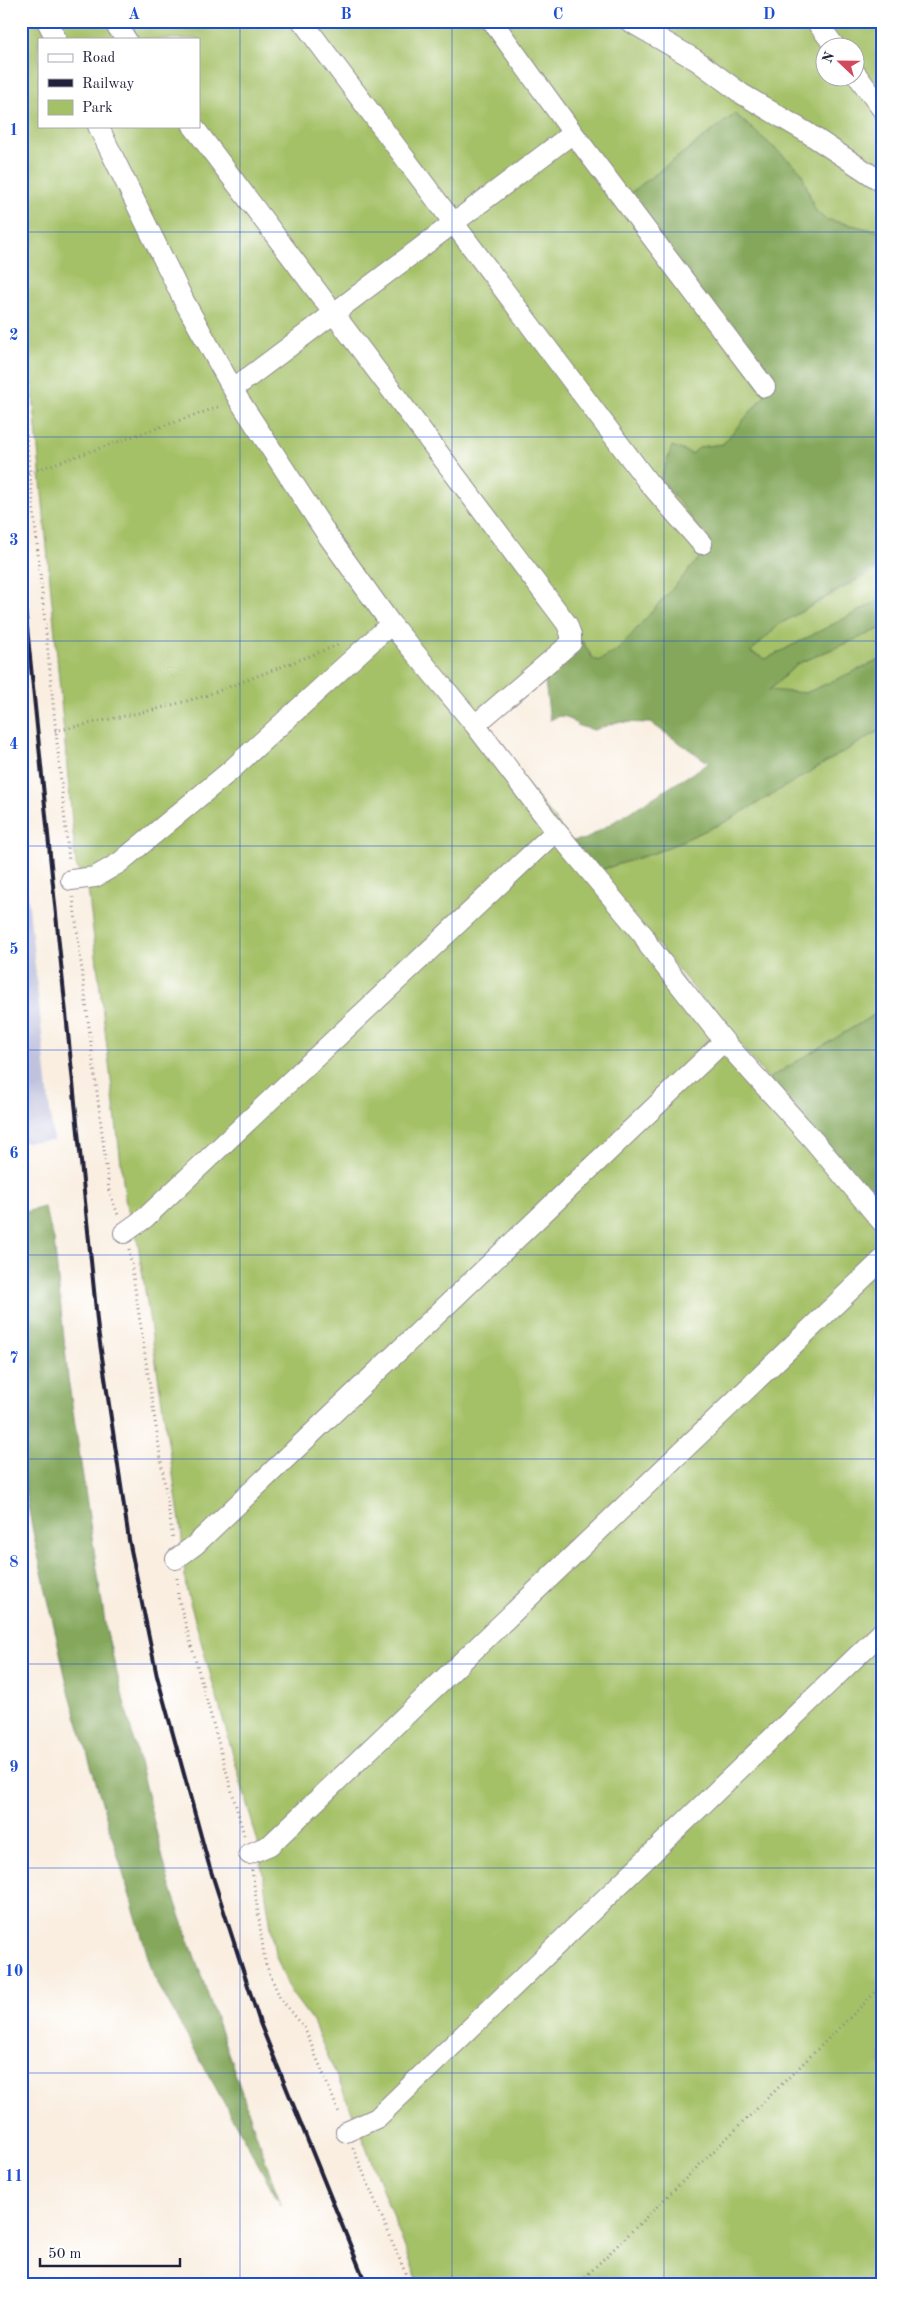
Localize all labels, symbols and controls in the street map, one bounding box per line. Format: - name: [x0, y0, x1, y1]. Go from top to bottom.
- text: A: [128, 7, 140, 23]
- text: B: [340, 7, 352, 23]
- text: C: [553, 7, 563, 23]
- text: D: [763, 7, 775, 23]
- legend: [38, 38, 200, 128]
- north arrow: [816, 38, 866, 88]
- text: N: [820, 50, 837, 65]
- text: Road: [82, 51, 116, 66]
- text: Railway: [82, 77, 135, 92]
- text: Park: [82, 101, 113, 116]
- text: 1: [9, 123, 19, 139]
- text: 2: [9, 328, 19, 344]
- text: 3: [9, 533, 19, 549]
- text: 4: [9, 737, 19, 753]
- text: 5: [9, 942, 19, 958]
- text: 6: [9, 1146, 19, 1162]
- text: 7: [9, 1351, 19, 1367]
- text: 8: [9, 1555, 19, 1571]
- text: 9: [9, 1760, 19, 1776]
- text: 10: [5, 1964, 23, 1980]
- text: 11: [5, 2169, 23, 2185]
- scale bar: [40, 2235, 180, 2267]
- text: 50 m: [48, 2247, 82, 2262]

